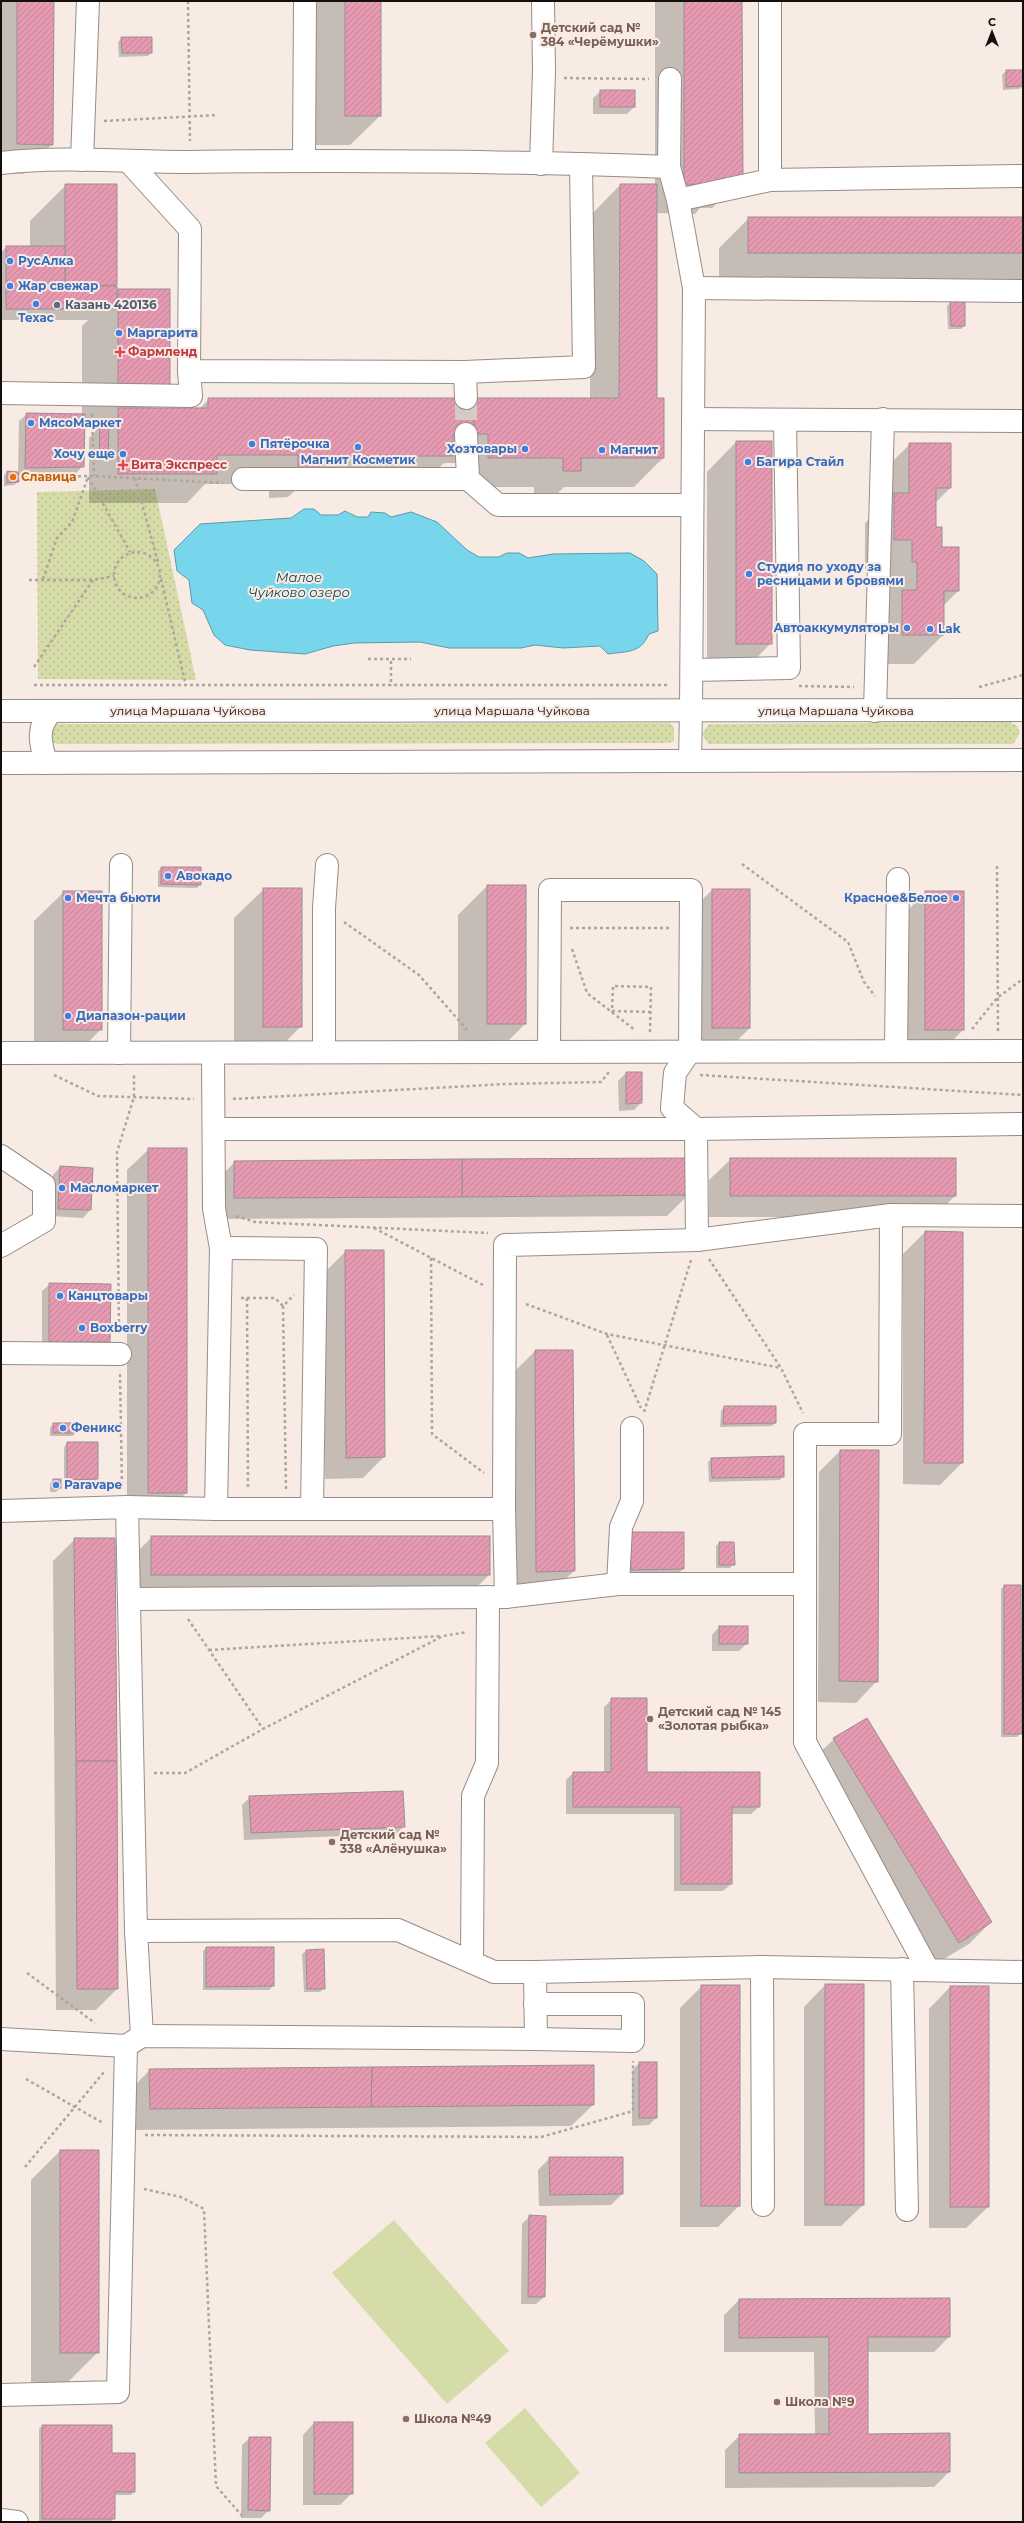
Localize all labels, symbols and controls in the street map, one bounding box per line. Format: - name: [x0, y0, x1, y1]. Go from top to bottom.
- north arrow: [972, 12, 1012, 52]
- text: С: [988, 15, 996, 29]
- place label: Детский сад № 384 «Черёмушки»: [540, 20, 659, 49]
- marker: Детский сад № 384 «Черёмушки»: [528, 30, 538, 40]
- place label: РусАлка: [18, 253, 73, 268]
- marker: РусАлка: [5, 256, 15, 266]
- place label: Жар свежар: [18, 278, 98, 293]
- marker: Жар свежар: [5, 281, 15, 291]
- place label: Казань 420136: [65, 297, 157, 312]
- marker: Техас: [31, 299, 41, 309]
- marker: Казань 420136: [52, 300, 62, 310]
- place label: Техас: [18, 310, 54, 325]
- place label: Маргарита: [127, 325, 198, 340]
- marker: Маргарита: [114, 328, 124, 338]
- place label: Фармленд: [128, 344, 198, 359]
- marker: Фармленд: [115, 347, 125, 357]
- place label: МясоМаркет: [39, 415, 122, 430]
- marker: МясоМаркет: [26, 418, 36, 428]
- place label: Пятёрочка: [260, 436, 330, 451]
- marker: Пятёрочка: [247, 439, 257, 449]
- place label: Хозтовары: [447, 441, 517, 456]
- marker: Магнит Косметик: [353, 442, 363, 452]
- place label: Магнит: [610, 442, 659, 457]
- marker: Хозтовары: [520, 444, 530, 454]
- marker: Магнит: [597, 445, 607, 455]
- place label: Хочу еще: [53, 446, 115, 461]
- marker: Хочу еще: [118, 449, 128, 459]
- place label: Магнит Косметик: [301, 452, 416, 467]
- place label: Багира Стайл: [756, 454, 844, 469]
- place label: Вита Экспресс: [131, 457, 227, 472]
- marker: Багира Стайл: [743, 457, 753, 467]
- marker: Вита Экспресс: [118, 460, 128, 470]
- place label: Славица: [21, 469, 76, 484]
- marker: Славица: [8, 472, 18, 482]
- place label: Студия по уходу за ресницами и бровями: [757, 559, 904, 588]
- water label: Малое Чуйково озеро: [248, 569, 350, 600]
- marker: Студия по уходу за ресницами и бровями: [744, 569, 754, 579]
- place label: Автоаккумуляторы: [773, 620, 899, 635]
- place label: Lak: [938, 621, 961, 636]
- marker: Автоаккумуляторы: [902, 623, 912, 633]
- marker: Lak: [925, 624, 935, 634]
- street label: улица Маршала Чуйкова: [109, 703, 266, 718]
- street label: улица Маршала Чуйкова: [433, 703, 590, 718]
- street label: улица Маршала Чуйкова: [757, 703, 914, 718]
- place label: Авокадо: [176, 868, 232, 883]
- marker: Авокадо: [163, 871, 173, 881]
- place label: Мечта бьюти: [76, 890, 161, 905]
- place label: Красное&Белое: [844, 890, 948, 905]
- marker: Мечта бьюти: [63, 893, 73, 903]
- marker: Красное&Белое: [951, 893, 961, 903]
- place label: Диапазон-рации: [76, 1008, 186, 1023]
- marker: Диапазон-рации: [63, 1011, 73, 1021]
- place label: Масломаркет: [70, 1180, 159, 1195]
- marker: Масломаркет: [57, 1183, 67, 1193]
- place label: Канцтовары: [68, 1288, 148, 1303]
- marker: Канцтовары: [55, 1291, 65, 1301]
- place label: Boxberry: [90, 1320, 148, 1335]
- marker: Boxberry: [77, 1323, 87, 1333]
- place label: Феникс: [71, 1420, 122, 1435]
- marker: Феникс: [58, 1423, 68, 1433]
- place label: Paravape: [64, 1477, 123, 1492]
- marker: Paravape: [51, 1480, 61, 1490]
- place label: Детский сад № 145 «Золотая рыбка»: [658, 1704, 781, 1733]
- marker: Детский сад № 145 «Золотая рыбка»: [645, 1714, 655, 1724]
- place label: Детский сад № 338 «Алёнушка»: [339, 1827, 447, 1856]
- marker: Детский сад № 338 «Алёнушка»: [327, 1837, 337, 1847]
- place label: Школа №9: [785, 2394, 855, 2409]
- marker: Школа №9: [772, 2397, 782, 2407]
- place label: Школа №49: [414, 2411, 492, 2426]
- marker: Школа №49: [401, 2414, 411, 2424]

